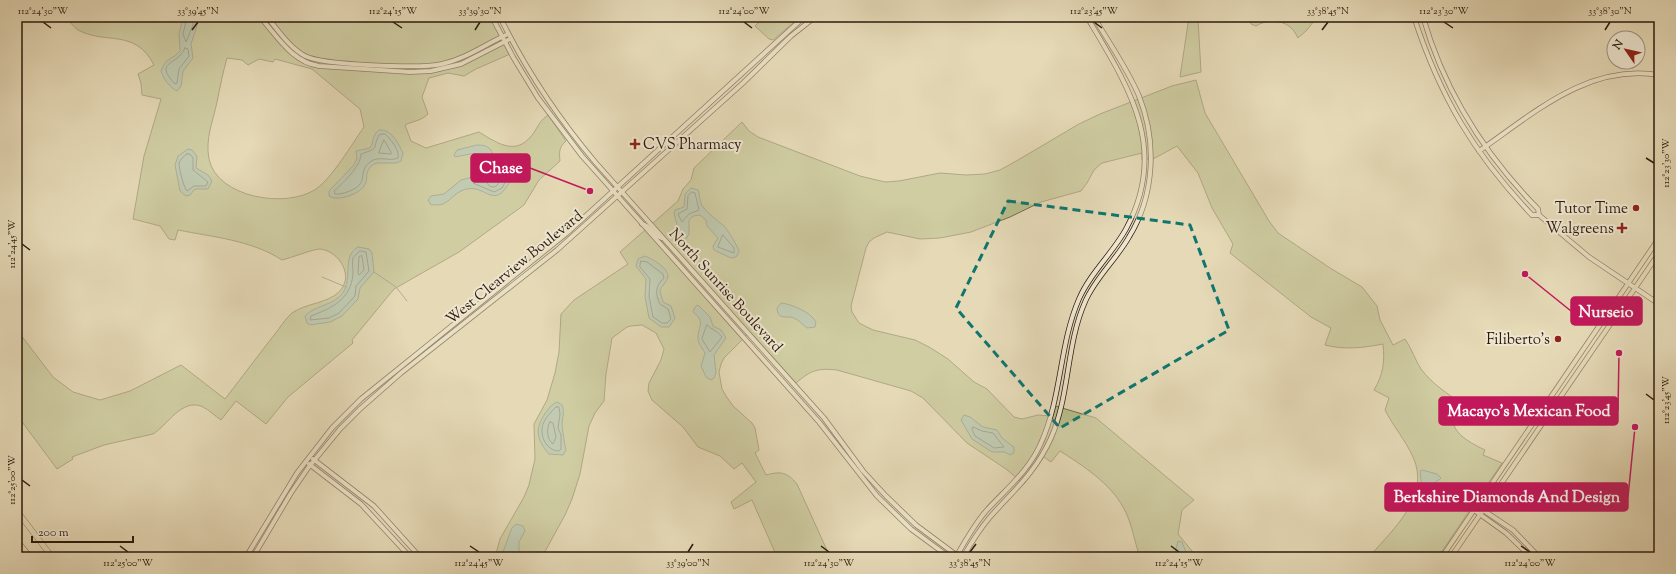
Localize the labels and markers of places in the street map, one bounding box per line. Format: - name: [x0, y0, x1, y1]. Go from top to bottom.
- place label: CVS Pharmacy: [643, 135, 742, 156]
- marker: CVS Pharmacy: [630, 139, 640, 149]
- callout: Chase: [471, 154, 530, 182]
- place label: Tutor Time: [1555, 199, 1628, 220]
- marker: Tutor Time: [1631, 203, 1641, 213]
- place label: Walgreens: [1546, 219, 1614, 240]
- marker: Walgreens: [1617, 223, 1627, 233]
- callout: Nurseio: [1571, 297, 1642, 325]
- place label: Filiberto's: [1486, 330, 1550, 351]
- marker: Filiberto's: [1553, 334, 1563, 344]
- callout: Macayo's Mexican Food: [1439, 397, 1618, 425]
- callout: Berkshire Diamonds And Design: [1385, 483, 1628, 511]

